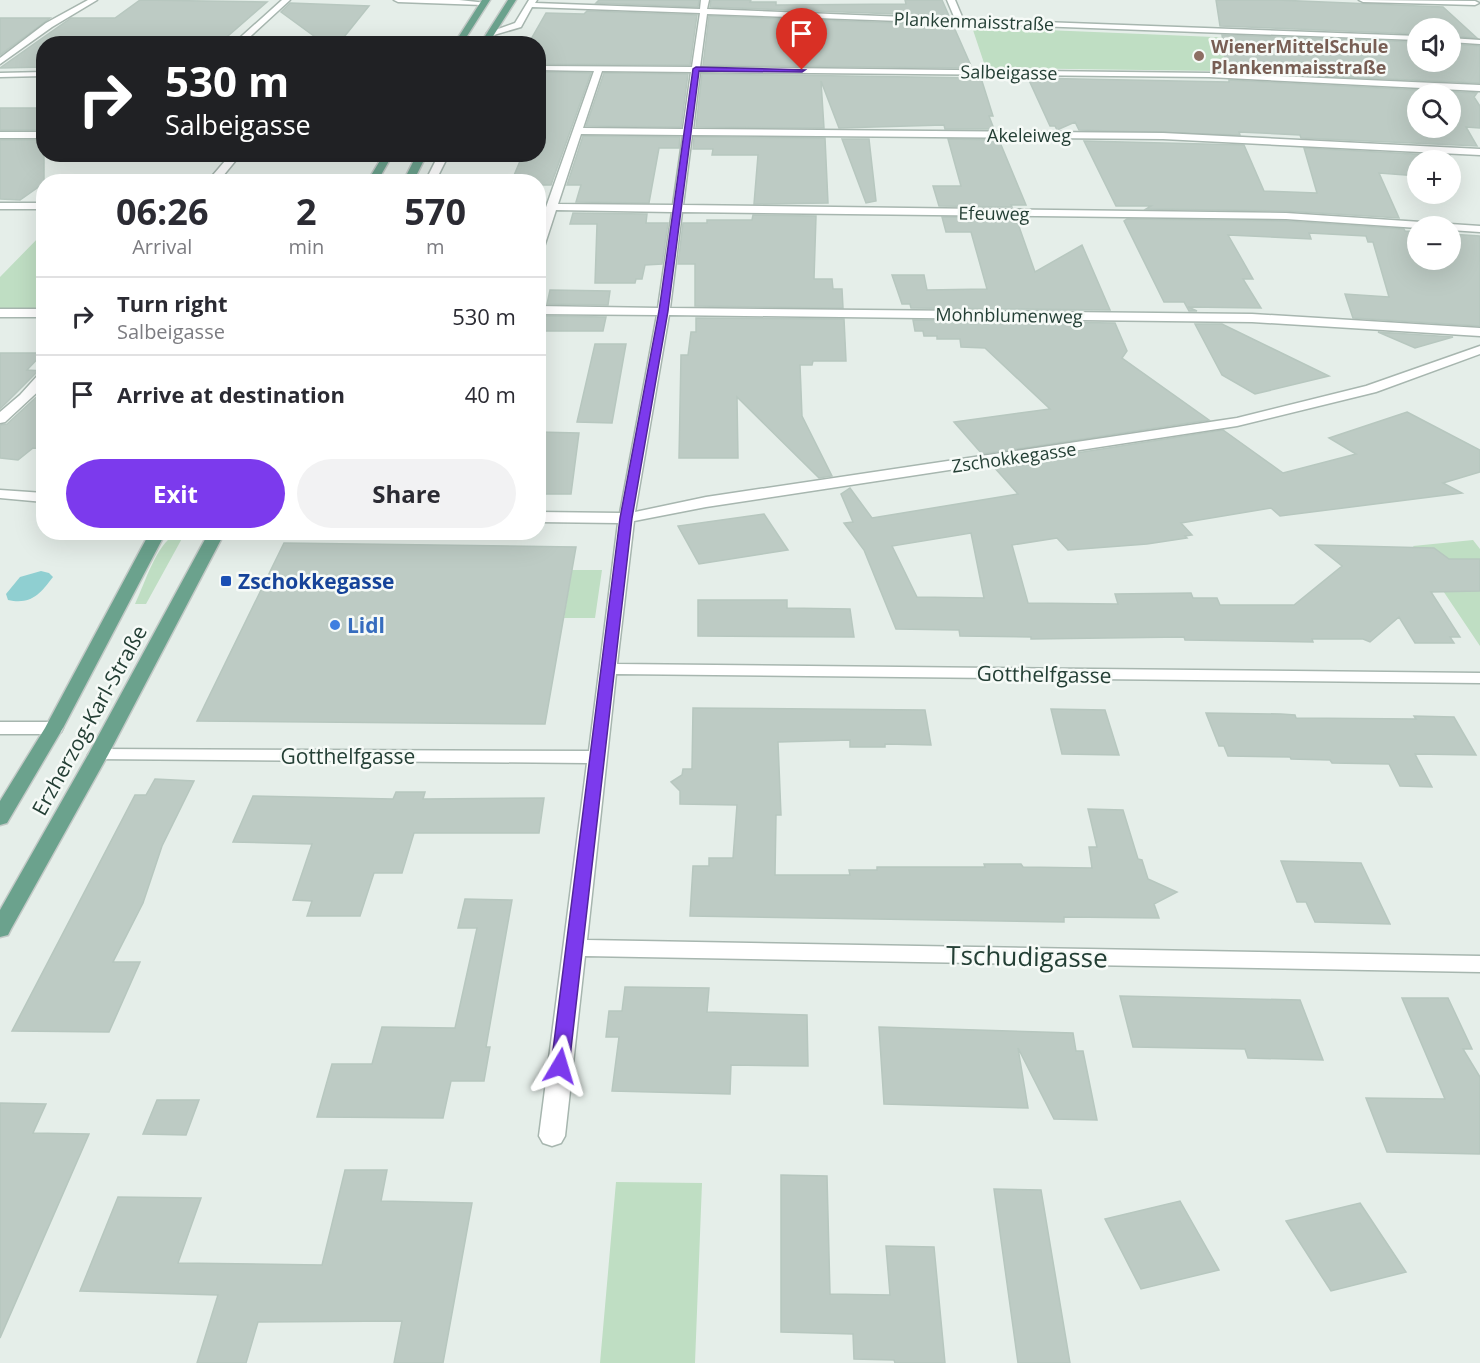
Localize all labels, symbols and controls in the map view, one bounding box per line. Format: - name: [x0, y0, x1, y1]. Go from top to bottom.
- street label: Plankenmaisstraße: [893, 6, 1055, 36]
- pin: [776, 8, 827, 70]
- icon: arrive: [785, 17, 818, 50]
- map controls: [1407, 18, 1461, 270]
- button: sound: [1407, 18, 1461, 72]
- place label: WienerMittelSchule Plankenmaisstraße: [1211, 34, 1388, 79]
- marker: WienerMittelSchule Plankenmaisstraße: [1192, 49, 1206, 63]
- text: 530 m: [165, 52, 289, 109]
- street label: Salbeigasse: [960, 59, 1058, 85]
- icon: right: [66, 60, 144, 138]
- button: search: [1407, 84, 1461, 138]
- text: Salbeigasse: [165, 106, 311, 143]
- street label: Akeleiweg: [987, 123, 1071, 147]
- button: +: [1407, 150, 1461, 204]
- text: 06:26: [116, 187, 209, 236]
- text: 2: [296, 187, 317, 236]
- text: 570: [404, 187, 466, 236]
- street label: Efeuweg: [958, 200, 1030, 226]
- button: −: [1407, 216, 1461, 270]
- text: Arrival: [132, 233, 192, 260]
- text: min: [288, 233, 324, 260]
- text: m: [426, 233, 444, 260]
- text: Turn right: [117, 288, 228, 318]
- icon: right: [66, 300, 99, 333]
- text: 530 m: [452, 301, 516, 331]
- street label: Mohnblumenweg: [935, 302, 1083, 328]
- text: Salbeigasse: [117, 318, 225, 345]
- icon: arrive: [66, 378, 99, 411]
- text: Arrive at destination: [117, 379, 345, 409]
- text: 40 m: [465, 379, 516, 409]
- street label: Zschokkegasse: [950, 436, 1078, 478]
- button: Exit: [66, 459, 285, 528]
- button: Share: [297, 459, 516, 528]
- place label: Zschokkegasse: [238, 567, 395, 595]
- marker: Zschokkegasse: [219, 574, 233, 588]
- place label: Lidl: [347, 611, 385, 639]
- marker: Lidl: [328, 618, 342, 632]
- street label: Erzherzog-Karl-Straße: [25, 620, 153, 820]
- street label: Gotthelfgasse: [976, 659, 1112, 689]
- street label: Gotthelfgasse: [281, 742, 415, 770]
- street label: Tschudigasse: [946, 937, 1108, 975]
- position arrow: [528, 1034, 592, 1098]

